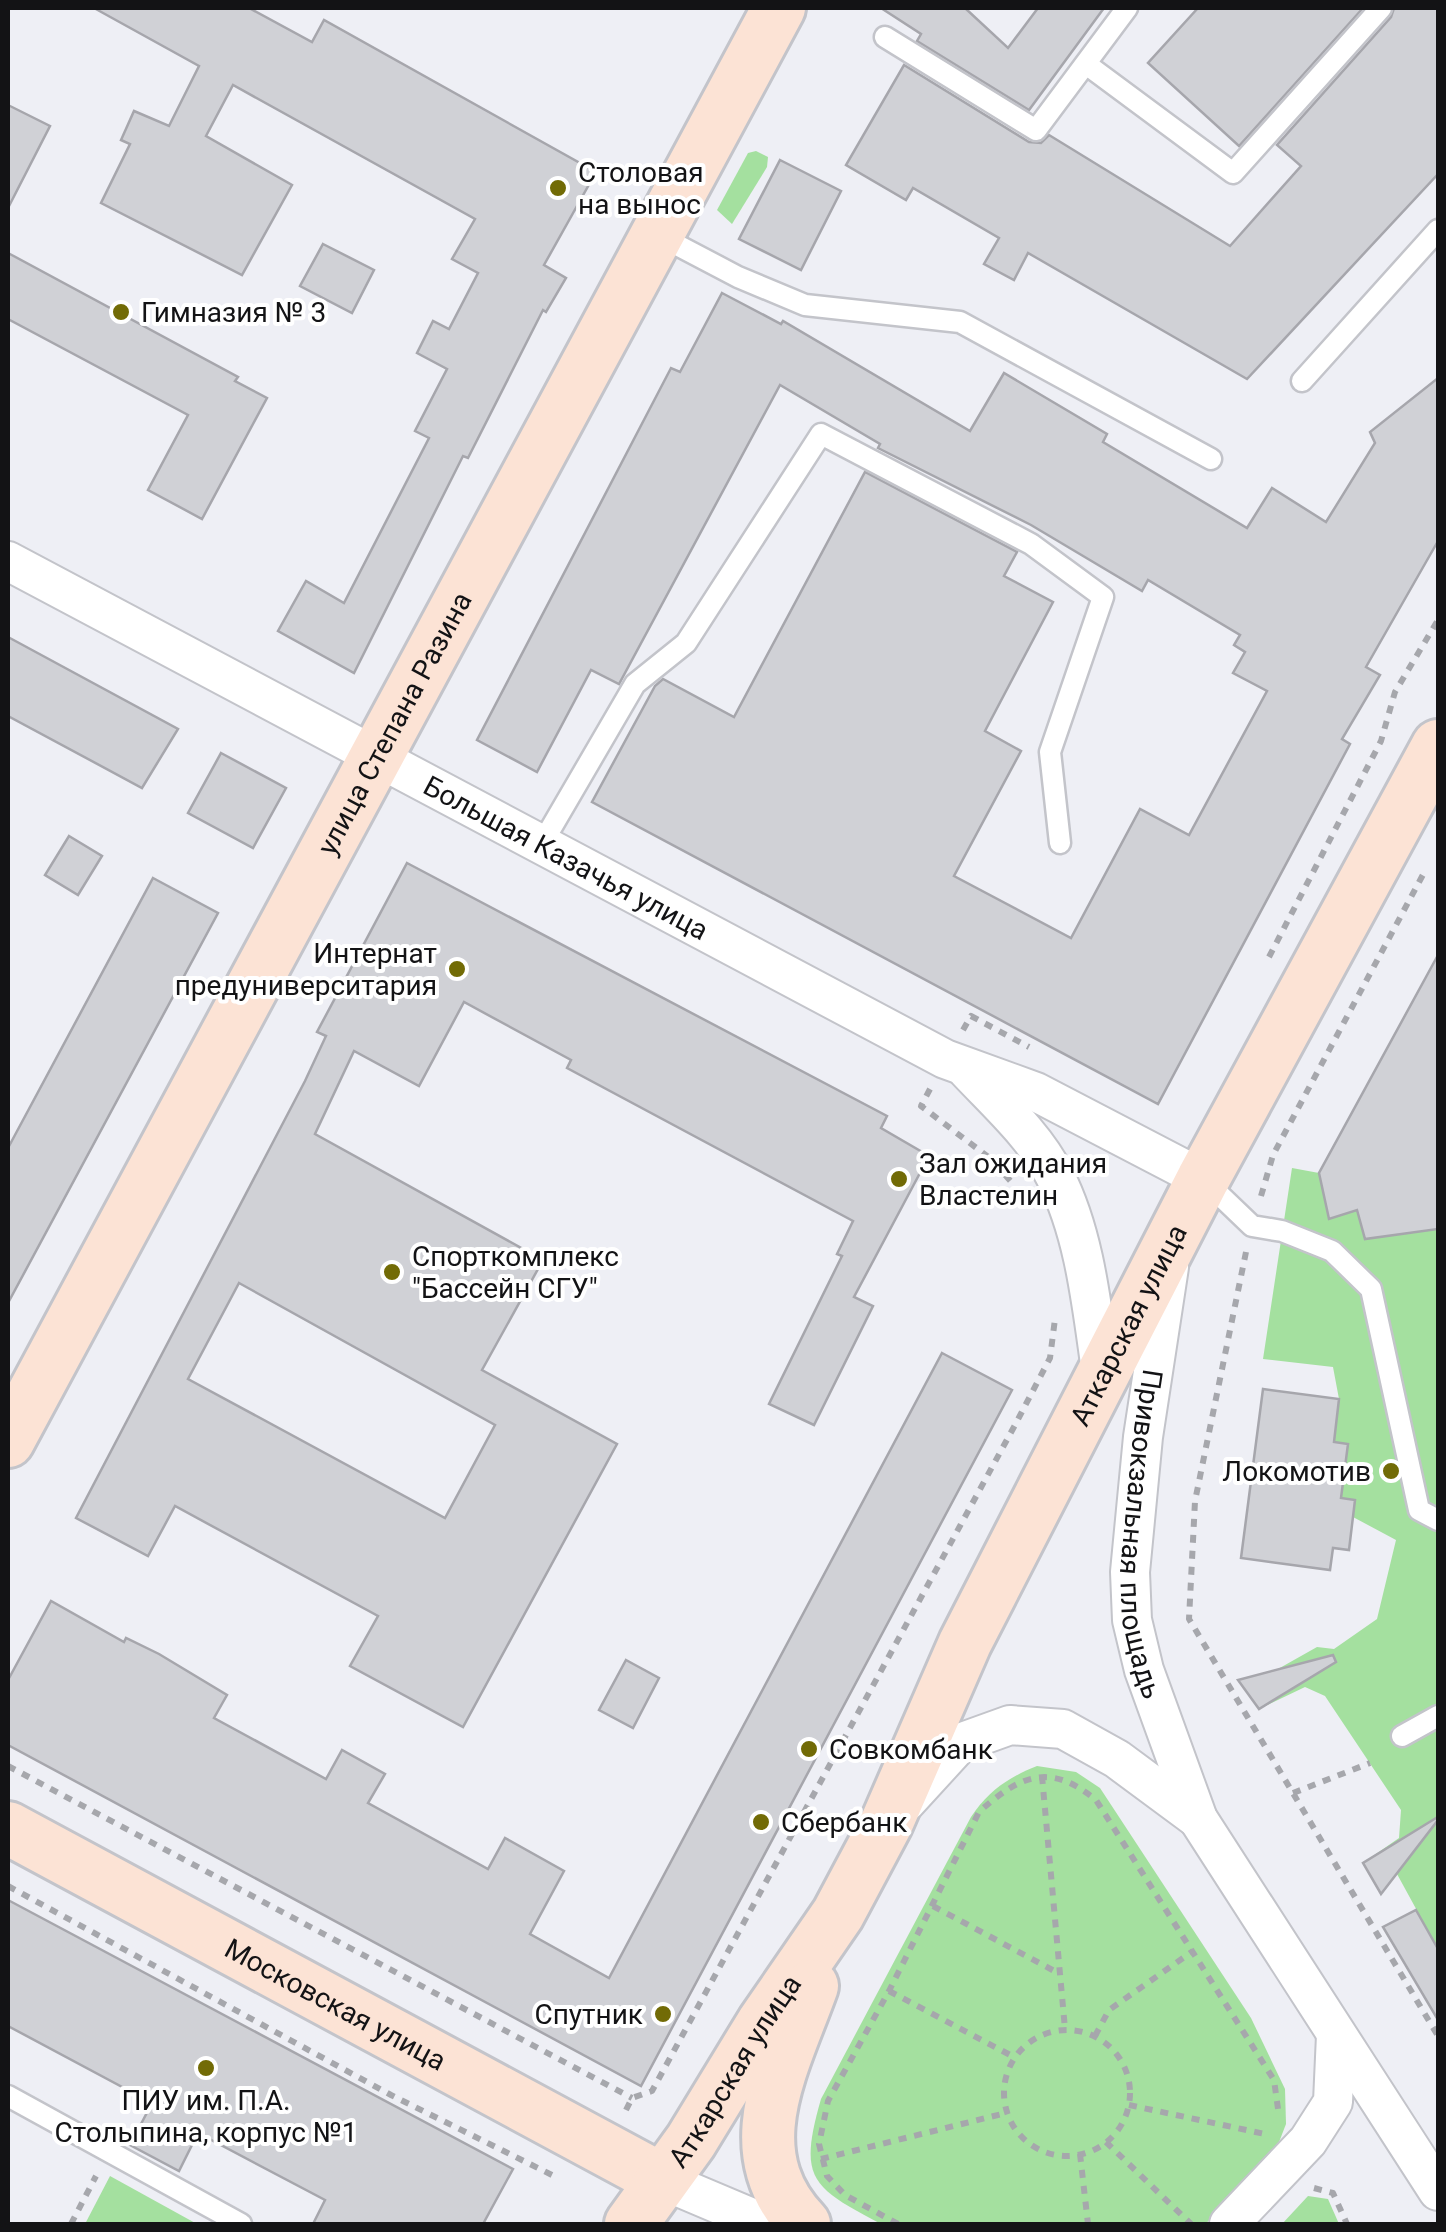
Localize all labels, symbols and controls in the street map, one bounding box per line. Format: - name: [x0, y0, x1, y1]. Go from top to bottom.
- place label: Столовая на вынос: [578, 156, 704, 221]
- marker: Столовая на вынос: [547, 177, 569, 199]
- place label: Гимназия № 3: [141, 296, 326, 329]
- marker: Гимназия № 3: [110, 301, 132, 323]
- street label: улица Степана Разина: [311, 586, 479, 861]
- street label: Большая Казачья улица: [418, 769, 714, 947]
- place label: Интернат предуниверситария: [175, 937, 437, 1002]
- marker: Интернат предуниверситария: [446, 958, 468, 980]
- place label: Зал ожидания Властелин: [919, 1147, 1107, 1212]
- marker: Зал ожидания Властелин: [888, 1168, 910, 1190]
- street label: Аткарская улица: [1063, 1219, 1194, 1431]
- place label: Спорткомплекс "Бассейн СГУ": [412, 1240, 619, 1305]
- marker: Спорткомплекс "Бассейн СГУ": [381, 1261, 403, 1283]
- street label: Привокзальная площадь: [1113, 1367, 1169, 1703]
- place label: Локомотив: [1222, 1455, 1371, 1488]
- marker: Локомотив: [1380, 1460, 1402, 1482]
- place label: Совкомбанк: [829, 1733, 993, 1766]
- marker: Совкомбанк: [798, 1738, 820, 1760]
- place label: Сбербанк: [781, 1806, 907, 1839]
- marker: Сбербанк: [750, 1811, 772, 1833]
- street label: Московская улица: [219, 1932, 452, 2078]
- street label: Аткарская улица: [662, 1969, 808, 2174]
- place label: Спутник: [534, 1998, 643, 2031]
- marker: Спутник: [652, 2003, 674, 2025]
- marker: ПИУ им. П.А. Столыпина, корпус №1: [195, 2057, 217, 2079]
- place label: ПИУ им. П.А. Столыпина, корпус №1: [55, 2084, 357, 2149]

